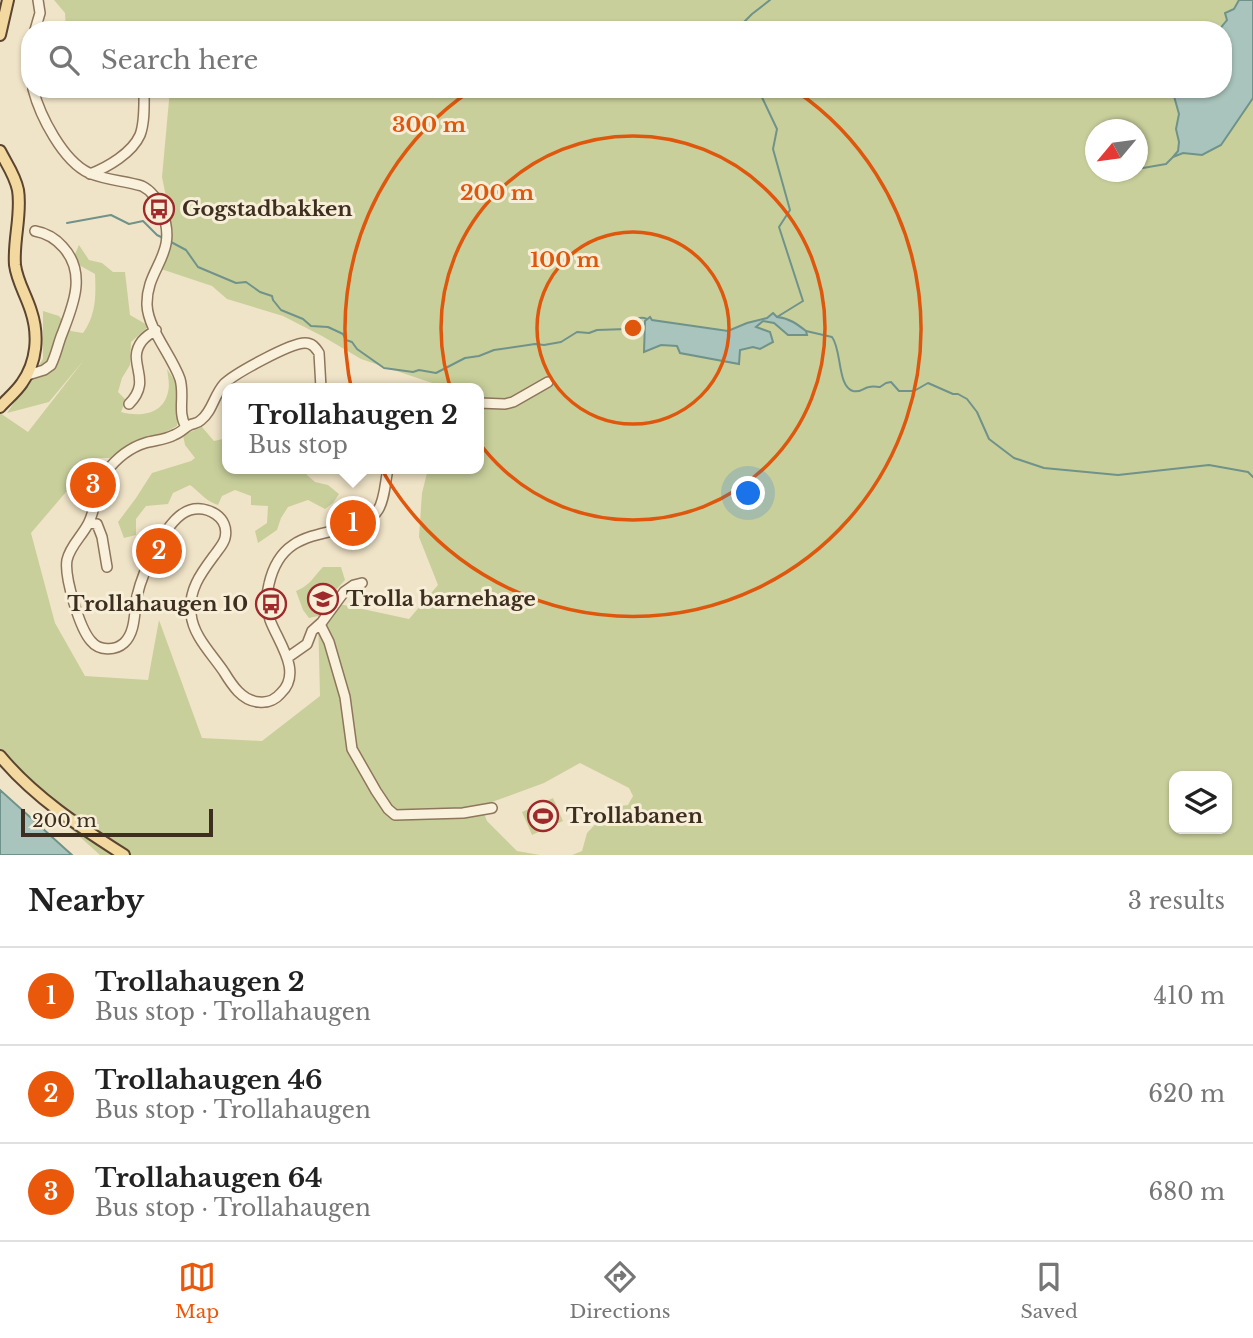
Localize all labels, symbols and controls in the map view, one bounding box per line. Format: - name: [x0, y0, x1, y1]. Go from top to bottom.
- search box: [21, 21, 1232, 98]
- icon: search: [45, 41, 83, 79]
- text: Search here: [101, 44, 258, 76]
- text: 300 m: [392, 112, 466, 138]
- north arrow: [1085, 119, 1148, 182]
- text: 200 m: [460, 180, 534, 206]
- bus stop icon: Gogstadbakken: [142, 192, 176, 226]
- place label: Gogstadbakken: [182, 196, 353, 222]
- text: 100 m: [530, 247, 600, 273]
- centre of rings: [621, 316, 645, 340]
- popup: [222, 383, 484, 474]
- text: Trollahaugen 2: [248, 399, 458, 431]
- text: Bus stop: [248, 431, 348, 459]
- pin: 3: [70, 459, 116, 511]
- your location: [731, 476, 765, 510]
- pin: 1: [330, 497, 376, 549]
- pin: 2: [136, 525, 182, 577]
- school or university icon: Trolla barnehage: [306, 582, 340, 616]
- place label: Trolla barnehage: [346, 586, 536, 612]
- bus stop icon: Trollahaugen 10: [254, 587, 288, 621]
- place label: Trollahaugen 10: [67, 591, 248, 617]
- map controls: [1169, 771, 1232, 834]
- button: layers: [1169, 771, 1232, 834]
- sports icon: Trollabanen: [526, 799, 560, 833]
- place label: Trollabanen: [566, 803, 703, 829]
- scale bar: [21, 806, 214, 838]
- text: 200 m: [32, 809, 97, 832]
- text: Nearby: [28, 882, 144, 919]
- text: 3 results: [1128, 887, 1225, 915]
- text: Trollahaugen 2: [95, 966, 305, 998]
- text: 1: [46, 982, 56, 1010]
- text: 410 m: [1154, 982, 1225, 1010]
- text: Bus stop · Trollahaugen: [95, 998, 371, 1026]
- text: Trollahaugen 46: [95, 1064, 323, 1096]
- text: 2: [44, 1080, 58, 1108]
- text: 620 m: [1148, 1080, 1225, 1108]
- text: Bus stop · Trollahaugen: [95, 1096, 371, 1124]
- text: Trollahaugen 64: [95, 1162, 323, 1194]
- text: 3: [44, 1178, 58, 1206]
- text: 680 m: [1149, 1178, 1225, 1206]
- text: Bus stop · Trollahaugen: [95, 1194, 371, 1222]
- tab: Map: [175, 1258, 219, 1323]
- tab: Directions: [569, 1258, 670, 1323]
- tab: Saved: [1021, 1258, 1078, 1323]

